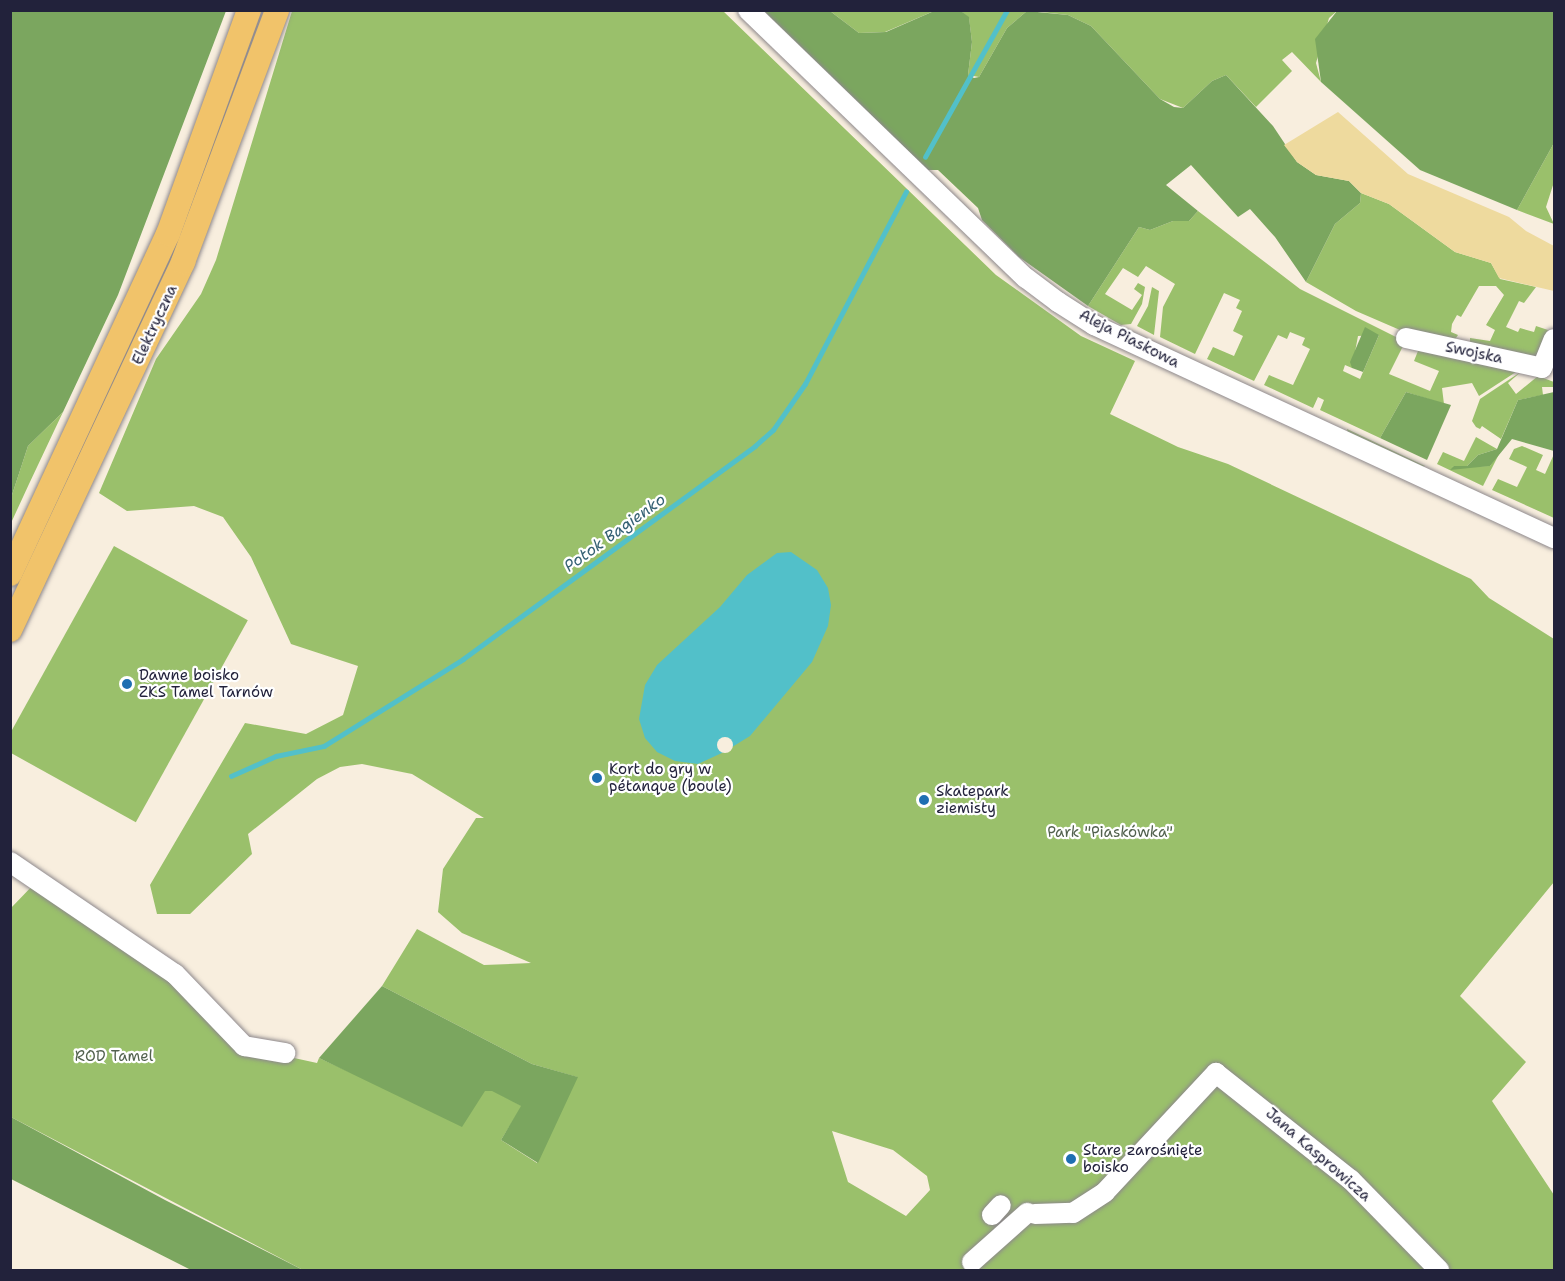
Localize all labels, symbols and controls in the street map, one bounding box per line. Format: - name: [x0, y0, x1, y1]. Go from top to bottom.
- street label: Elektryczna: [129, 282, 181, 368]
- street label: Aleja Piaskowa: [1076, 306, 1182, 372]
- street label: Swojska: [1444, 338, 1504, 368]
- water label: Potok Bagienko: [561, 490, 669, 576]
- place label: Dawne boisko ZKS Tamel Tarnów: [139, 666, 273, 701]
- marker: Dawne boisko ZKS Tamel Tarnów: [120, 677, 134, 691]
- place label: Kort do gry w pétanque (boule): [609, 760, 732, 795]
- marker: Kort do gry w pétanque (boule): [590, 771, 604, 785]
- place label: Skatepark ziemisty: [936, 782, 1009, 817]
- marker: Skatepark ziemisty: [917, 793, 931, 807]
- park label: Park "Piaskówka": [1047, 824, 1173, 842]
- park label: ROD Tamel: [75, 1048, 153, 1066]
- street label: Jana Kasprowicza: [1262, 1104, 1374, 1206]
- place label: Stare zarośnięte boisko: [1083, 1141, 1203, 1176]
- marker: Stare zarośnięte boisko: [1064, 1152, 1078, 1166]

